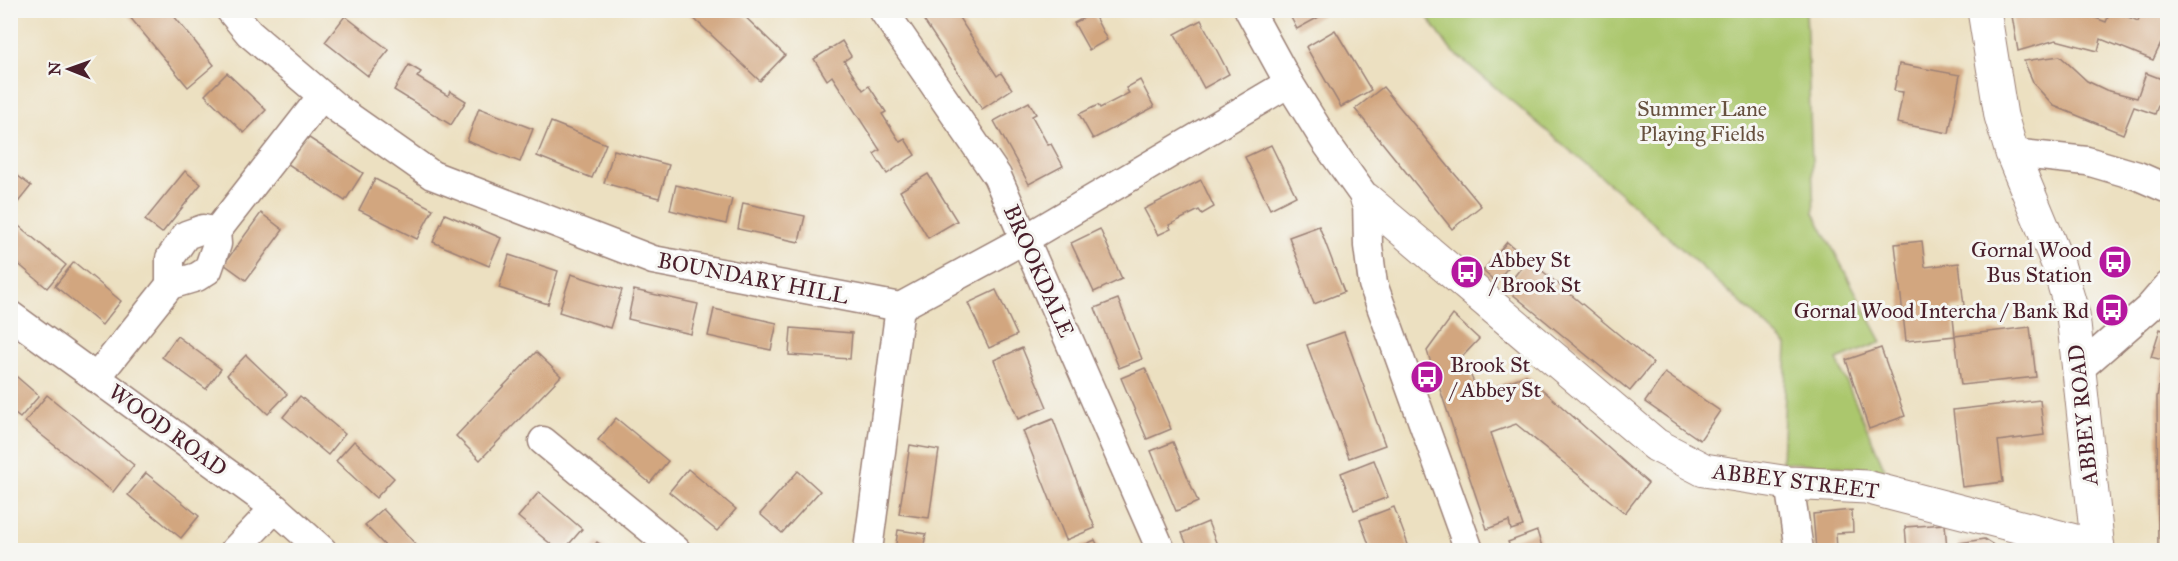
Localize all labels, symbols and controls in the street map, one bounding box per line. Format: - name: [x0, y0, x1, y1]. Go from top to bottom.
- north arrow: [39, 39, 99, 99]
- text: N: [45, 61, 64, 76]
- park label: Summer Lane Playing Fields: [1637, 95, 1767, 147]
- street label: BROOKDALE: [998, 201, 1080, 342]
- place label: Gornal Wood Bus Station: [1971, 236, 2092, 288]
- bus stop icon: Gornal Wood Bus Station: [2097, 244, 2133, 280]
- street label: BOUNDARY HILL: [655, 246, 851, 310]
- place label: Abbey St / Brook St: [1488, 246, 1581, 298]
- bus stop icon: Abbey St / Brook St: [1449, 254, 1485, 290]
- bus stop icon: Gornal Wood Intercha / Bank Rd: [2094, 292, 2130, 328]
- place label: Gornal Wood Intercha / Bank Rd: [1794, 297, 2089, 324]
- street label: ABBEY ROAD: [2062, 343, 2104, 488]
- place label: Brook St / Abbey St: [1448, 351, 1542, 403]
- bus stop icon: Brook St / Abbey St: [1409, 359, 1445, 395]
- street label: WOOD ROAD: [104, 378, 232, 482]
- street label: ABBEY STREET: [1710, 457, 1881, 505]

